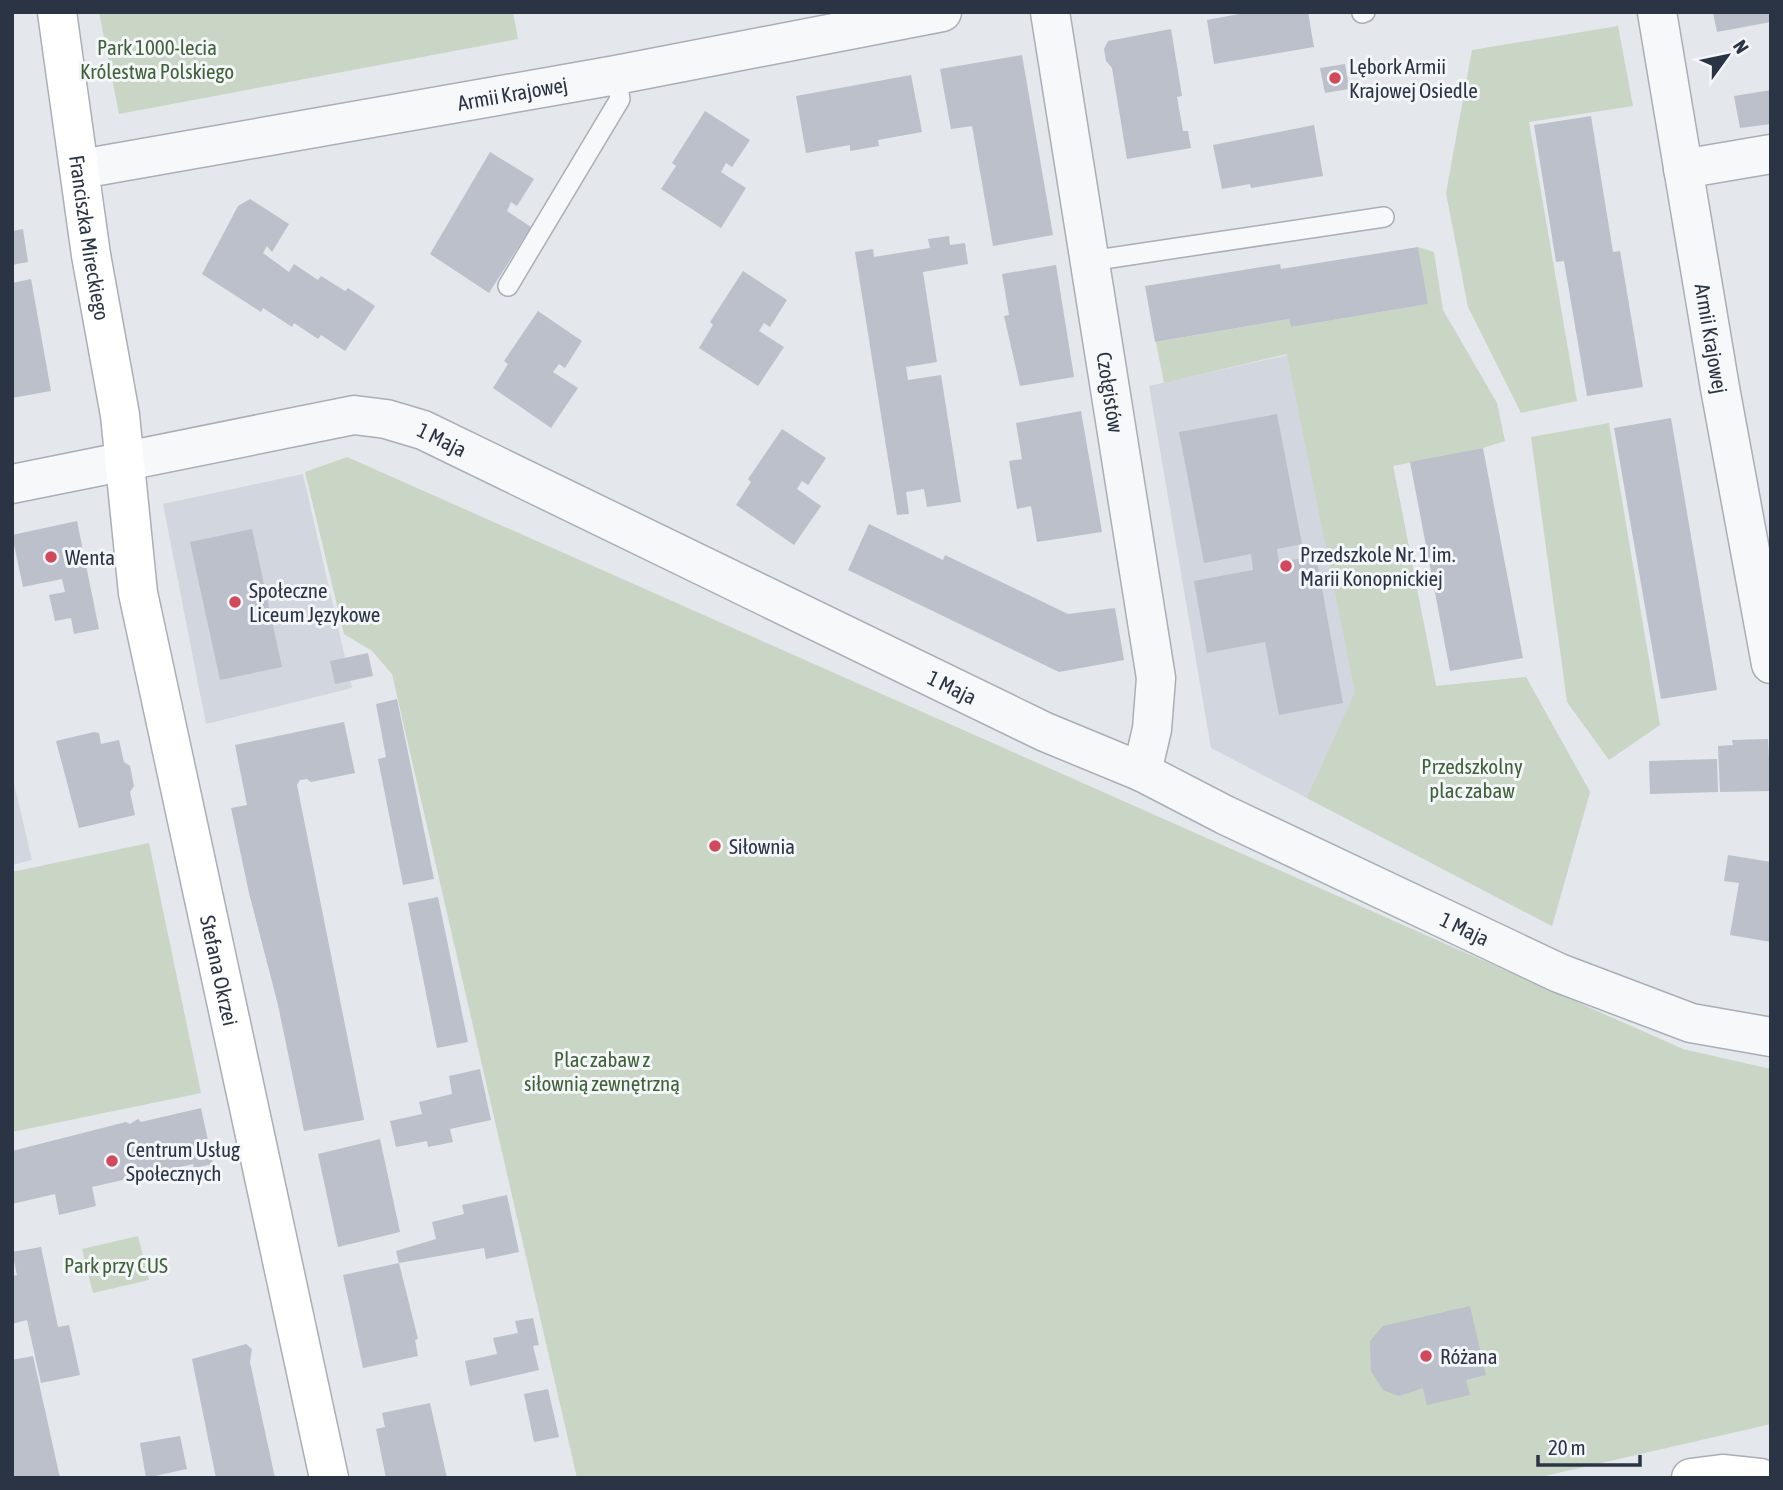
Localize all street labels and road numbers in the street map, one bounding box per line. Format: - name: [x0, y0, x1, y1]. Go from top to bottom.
- street label: Armii Krajowej: [456, 72, 569, 115]
- street label: Franciszka Mireckiego: [65, 153, 115, 322]
- street label: Armii Krajowej: [1691, 282, 1733, 395]
- street label: Czołgistów: [1092, 350, 1129, 435]
- street label: 1 Maja: [414, 417, 470, 461]
- street label: 1 Maja: [924, 665, 980, 709]
- street label: 1 Maja: [1437, 907, 1493, 950]
- street label: Stefana Okrzei: [196, 913, 243, 1028]

